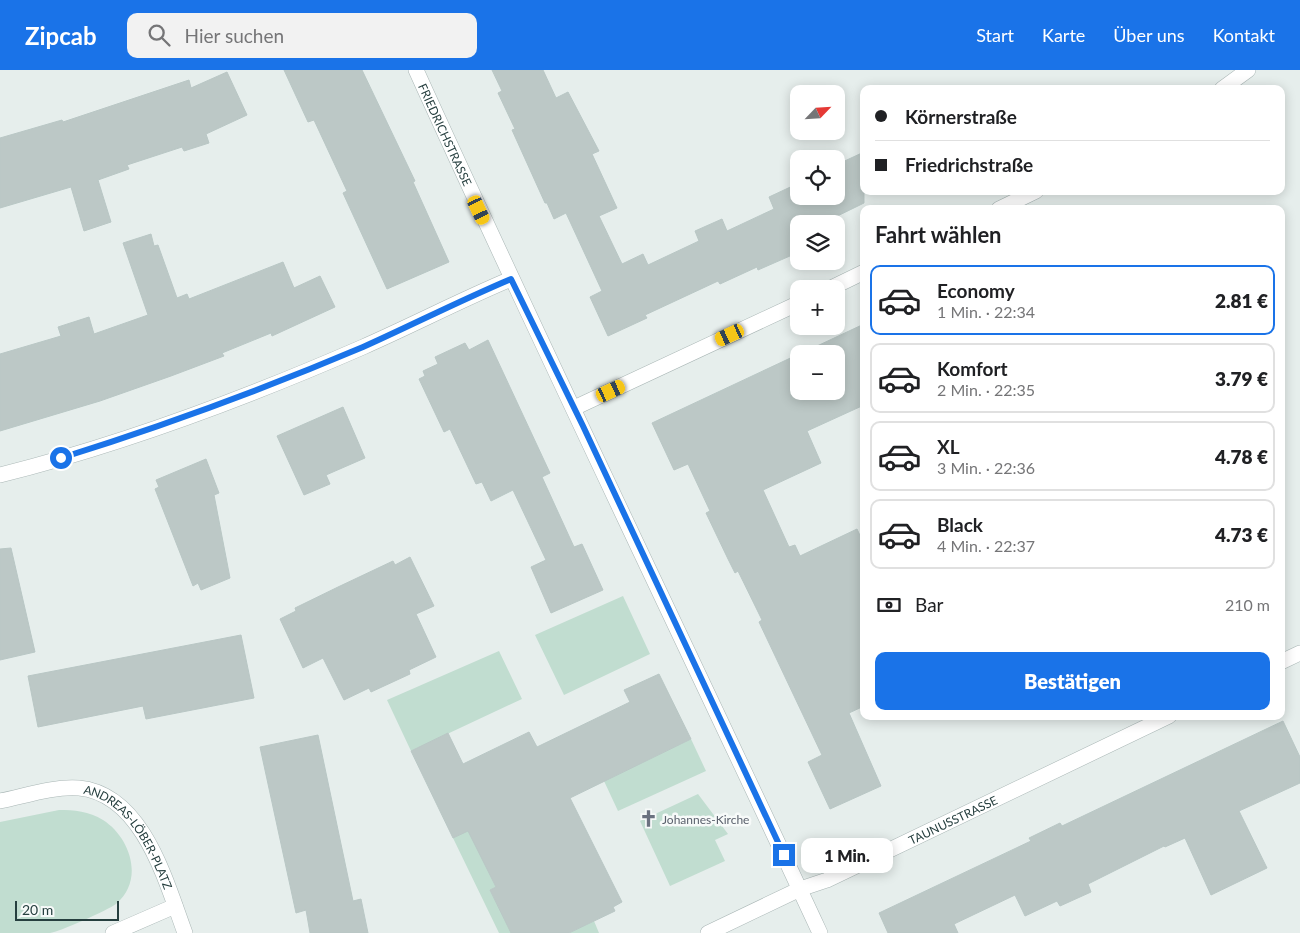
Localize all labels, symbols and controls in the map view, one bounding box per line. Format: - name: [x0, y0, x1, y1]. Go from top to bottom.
- search box: [127, 13, 477, 58]
- text: Zipcab: [25, 21, 97, 50]
- icon: search: [145, 21, 173, 49]
- text: Hier suchen: [185, 24, 284, 47]
- text: Start: [976, 24, 1014, 46]
- text: Karte: [1042, 24, 1085, 46]
- text: Über uns: [1113, 24, 1185, 46]
- text: Kontakt: [1213, 24, 1275, 46]
- street label: FRIEDRICHSTRASSE: [416, 81, 475, 188]
- north arrow: [790, 85, 845, 140]
- map controls: [790, 85, 845, 400]
- text: Körnerstraße: [905, 105, 1017, 128]
- button: locate: [790, 150, 845, 205]
- text: Friedrichstraße: [905, 153, 1033, 176]
- car: [465, 193, 492, 227]
- button: layers: [790, 215, 845, 270]
- text: Fahrt wählen: [875, 221, 1002, 248]
- icon: car: [877, 278, 922, 323]
- text: Economy: [937, 279, 1015, 302]
- button: +: [790, 280, 845, 335]
- text: 2.81 €: [1215, 289, 1268, 312]
- text: 1 Min. · 22:34: [937, 302, 1035, 321]
- car: [713, 322, 746, 348]
- button: −: [790, 345, 845, 400]
- icon: car: [877, 356, 922, 401]
- text: Komfort: [937, 357, 1008, 380]
- text: 3.79 €: [1215, 367, 1268, 390]
- car: [594, 378, 627, 404]
- text: 2 Min. · 22:35: [937, 380, 1035, 399]
- icon: car: [877, 434, 922, 479]
- text: XL: [937, 435, 960, 458]
- text: 4.78 €: [1215, 445, 1268, 468]
- route start: [50, 447, 72, 469]
- text: 3 Min. · 22:36: [937, 458, 1035, 477]
- icon: car: [877, 512, 922, 557]
- text: Black: [937, 513, 983, 536]
- text: 4.73 €: [1215, 523, 1268, 546]
- text: 4 Min. · 22:37: [937, 536, 1035, 555]
- icon: cash: [875, 591, 903, 619]
- text: Bar: [915, 593, 944, 616]
- text: 210 m: [1225, 595, 1270, 614]
- button: Bestätigen: [875, 652, 1270, 710]
- street label: ANDREAS-LÖBER-PLATZ: [82, 781, 176, 891]
- street label: TAUNUSSTRASSE: [906, 792, 1000, 847]
- church icon: Johannes-Kirche: [638, 809, 658, 829]
- place label: Johannes-Kirche: [662, 812, 749, 827]
- callout: 1 Min.: [802, 838, 894, 872]
- route end: [773, 844, 795, 866]
- text: 1 Min.: [824, 846, 870, 865]
- scale bar: [15, 898, 119, 921]
- text: 20 m: [22, 901, 53, 918]

